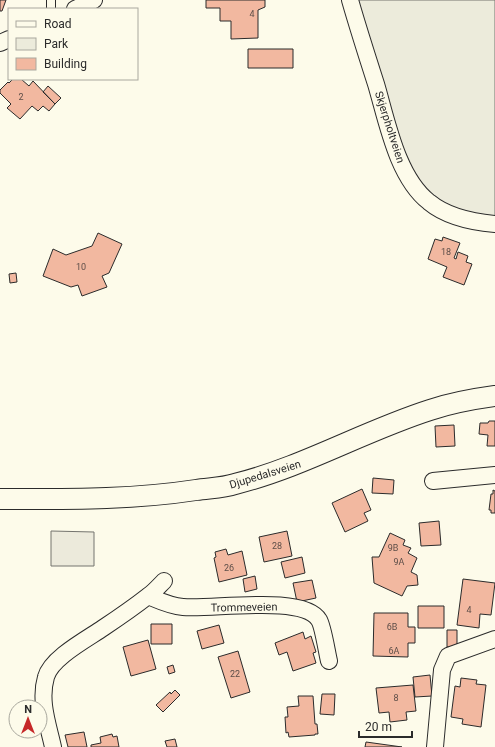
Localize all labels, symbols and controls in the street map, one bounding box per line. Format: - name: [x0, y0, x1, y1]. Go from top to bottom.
- legend: [8, 8, 138, 80]
- house number: 4: [249, 9, 255, 19]
- text: Road: [44, 17, 72, 31]
- text: Park: [44, 37, 69, 51]
- text: Building: [44, 57, 87, 71]
- street label: Skjerpholtveien: [372, 90, 407, 165]
- house number: 2: [18, 92, 24, 102]
- house number: 18: [441, 247, 451, 257]
- house number: 10: [76, 262, 86, 272]
- street label: Djupedalsveien: [228, 457, 302, 492]
- house number: 28: [272, 541, 282, 551]
- house number: 9B: [388, 543, 399, 553]
- house number: 9A: [394, 557, 405, 567]
- house number: 26: [224, 563, 234, 573]
- street label: Trommeveien: [211, 600, 278, 615]
- house number: 4: [466, 605, 472, 615]
- house number: 6B: [387, 622, 398, 632]
- house number: 6A: [389, 646, 400, 656]
- house number: 22: [230, 669, 240, 679]
- house number: 8: [393, 693, 399, 703]
- north arrow: [8, 699, 48, 739]
- text: N: [24, 703, 32, 716]
- scale bar: [359, 713, 412, 739]
- text: 20 m: [365, 720, 392, 734]

